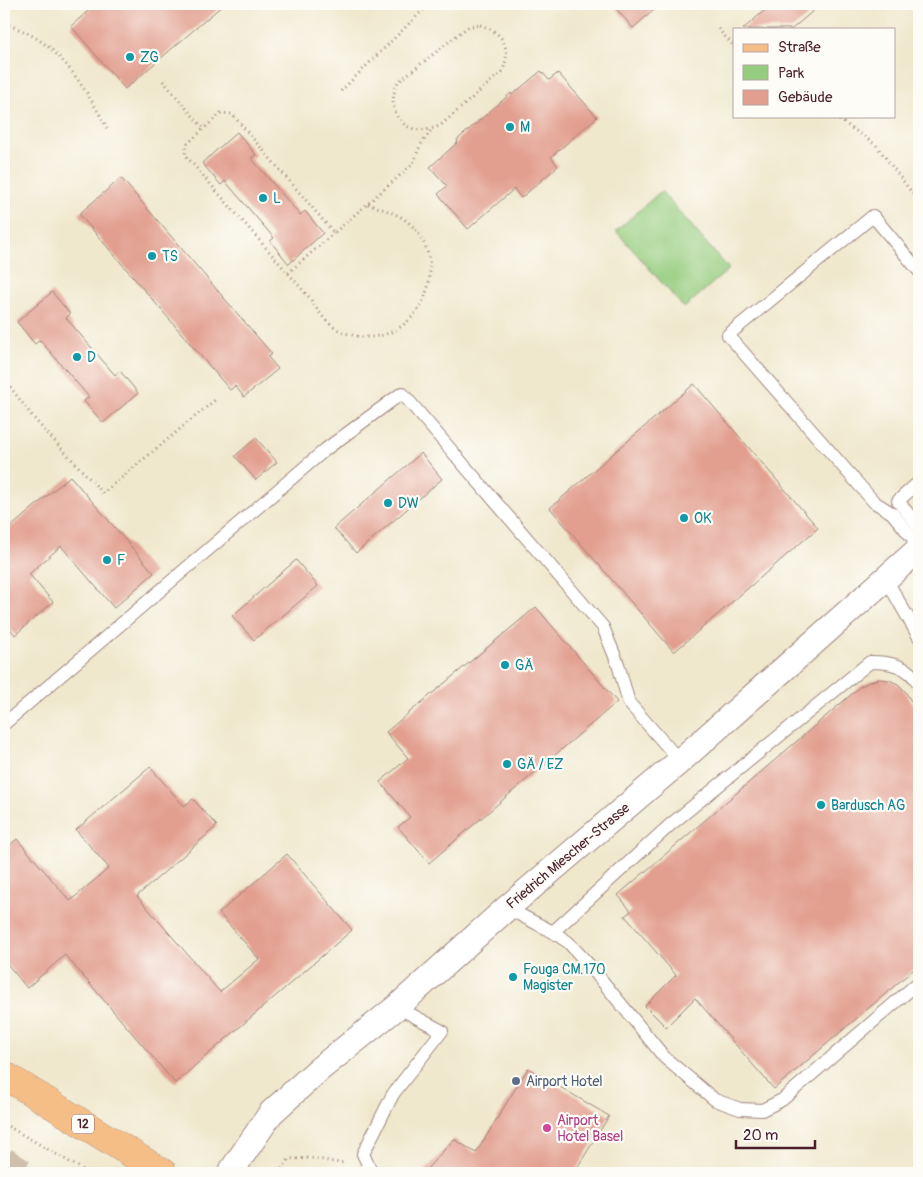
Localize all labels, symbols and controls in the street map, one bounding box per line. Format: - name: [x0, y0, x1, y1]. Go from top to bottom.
- legend: [733, 28, 896, 118]
- text: Straße: [778, 38, 821, 57]
- place label: ZG: [140, 49, 159, 66]
- marker: ZG: [124, 51, 136, 63]
- text: Park: [778, 64, 805, 83]
- text: Gebäude: [778, 88, 833, 107]
- place label: M: [520, 119, 530, 136]
- marker: M: [504, 121, 516, 133]
- place label: L: [273, 190, 281, 207]
- marker: L: [257, 192, 269, 204]
- place label: TS: [162, 248, 178, 265]
- marker: TS: [146, 250, 158, 262]
- place label: D: [87, 349, 96, 366]
- marker: D: [71, 351, 83, 363]
- place label: DW: [398, 495, 419, 512]
- marker: DW: [382, 497, 394, 509]
- place label: OK: [694, 510, 712, 527]
- marker: OK: [678, 512, 690, 524]
- place label: F: [117, 552, 125, 569]
- marker: F: [101, 554, 113, 566]
- place label: GÄ: [515, 657, 534, 674]
- marker: GÄ: [499, 659, 511, 671]
- place label: GÄ / EZ: [517, 756, 564, 773]
- marker: GÄ / EZ: [501, 758, 513, 770]
- place label: Bardusch AG: [831, 797, 905, 814]
- street label: Friedrich Miescher-Strasse: [503, 799, 633, 913]
- marker: Bardusch AG: [815, 799, 827, 811]
- place label: Fouga CM.170 Magister: [523, 961, 606, 994]
- marker: Fouga CM.170 Magister: [507, 971, 519, 983]
- place label: Airport Hotel: [526, 1073, 603, 1090]
- marker: Airport Hotel: [510, 1075, 522, 1087]
- place label: Airport Hotel Basel: [557, 1112, 623, 1145]
- road number: 12: [72, 1114, 94, 1134]
- scale bar: [736, 1117, 814, 1149]
- marker: Airport Hotel Basel: [541, 1122, 553, 1134]
- text: 20 m: [743, 1126, 778, 1145]

